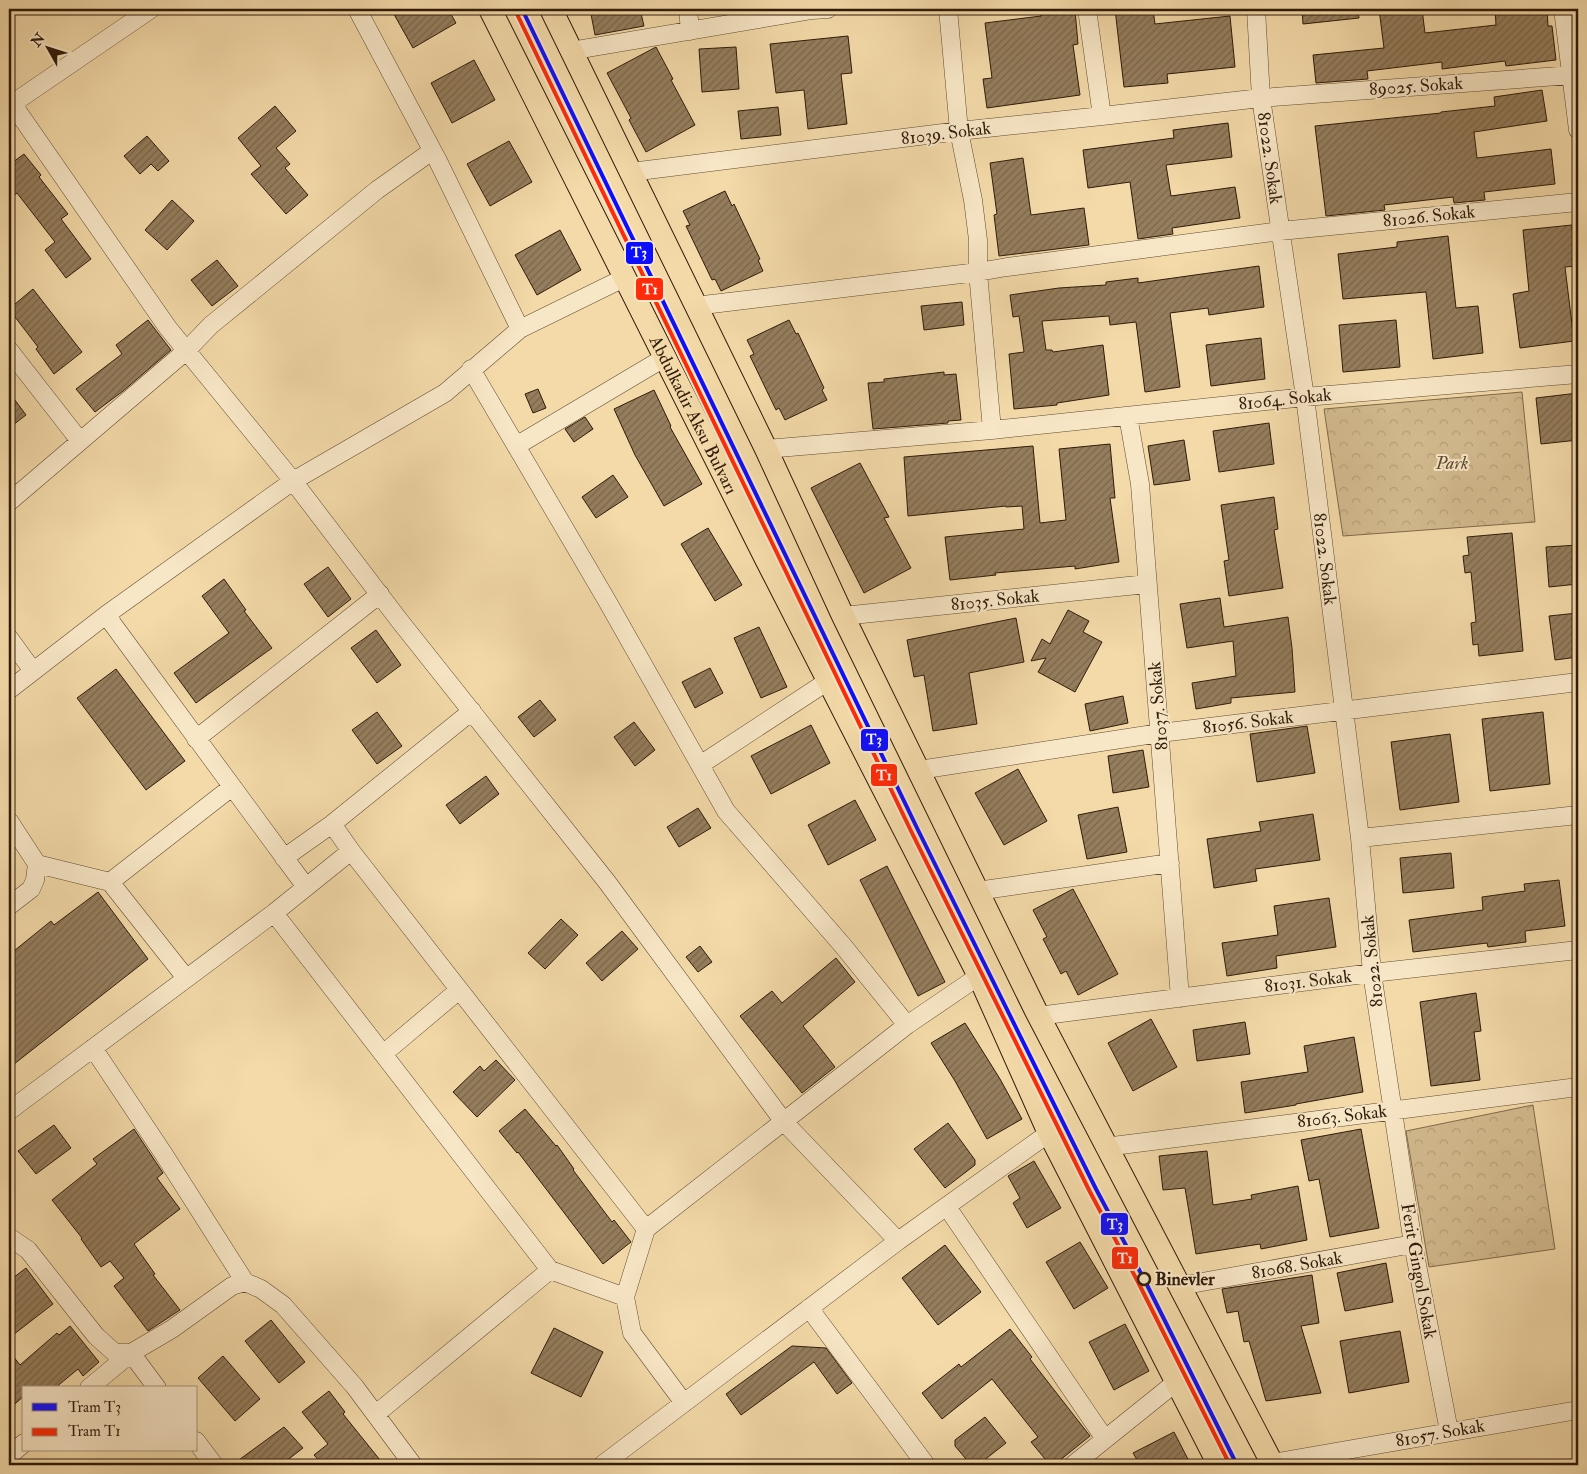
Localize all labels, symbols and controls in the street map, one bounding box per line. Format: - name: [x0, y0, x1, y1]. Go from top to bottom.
- north arrow: [22, 22, 72, 72]
- text: N: [27, 30, 49, 51]
- street label: 89025. Sokak: [1368, 72, 1464, 101]
- street label: 81022. Sokak: [1252, 111, 1287, 206]
- street label: 81039. Sokak: [900, 117, 993, 150]
- street label: 81026. Sokak: [1382, 200, 1477, 233]
- line badge: T3: [625, 241, 654, 265]
- text: T3: [630, 244, 647, 261]
- line badge: T1: [635, 277, 664, 301]
- text: T1: [641, 281, 658, 298]
- street label: Abdulkadir Aksu Bulvarı: [643, 331, 743, 498]
- street label: 81064. Sokak: [1237, 383, 1333, 416]
- park label: Park: [1434, 452, 1469, 475]
- street label: 81022. Sokak: [1307, 512, 1342, 607]
- street label: 81035. Sokak: [950, 584, 1041, 617]
- street label: 81037. Sokak: [1143, 660, 1174, 751]
- street label: 81056. Sokak: [1201, 705, 1295, 739]
- line badge: T3: [860, 728, 889, 752]
- text: T3: [865, 731, 882, 748]
- line badge: T1: [870, 763, 898, 787]
- text: T1: [875, 767, 892, 784]
- street label: 81022. Sokak: [1356, 913, 1389, 1008]
- street label: 81031. Sokak: [1263, 965, 1353, 998]
- street label: 81063. Sokak: [1296, 1100, 1389, 1133]
- street label: Ferit Gingol Sokak: [1395, 1201, 1442, 1341]
- line badge: T3: [1100, 1212, 1129, 1236]
- text: T3: [1106, 1216, 1123, 1233]
- line badge: T1: [1111, 1246, 1139, 1270]
- street label: 81068. Sokak: [1250, 1246, 1345, 1285]
- text: T1: [1116, 1250, 1133, 1267]
- place label: Binevler: [1155, 1268, 1215, 1291]
- marker: Binevler: [1137, 1272, 1151, 1286]
- legend: [22, 1386, 198, 1452]
- text: Tram T3: [68, 1398, 121, 1417]
- street label: 81057. Sokak: [1394, 1414, 1487, 1453]
- text: Tram T1: [68, 1422, 121, 1441]

